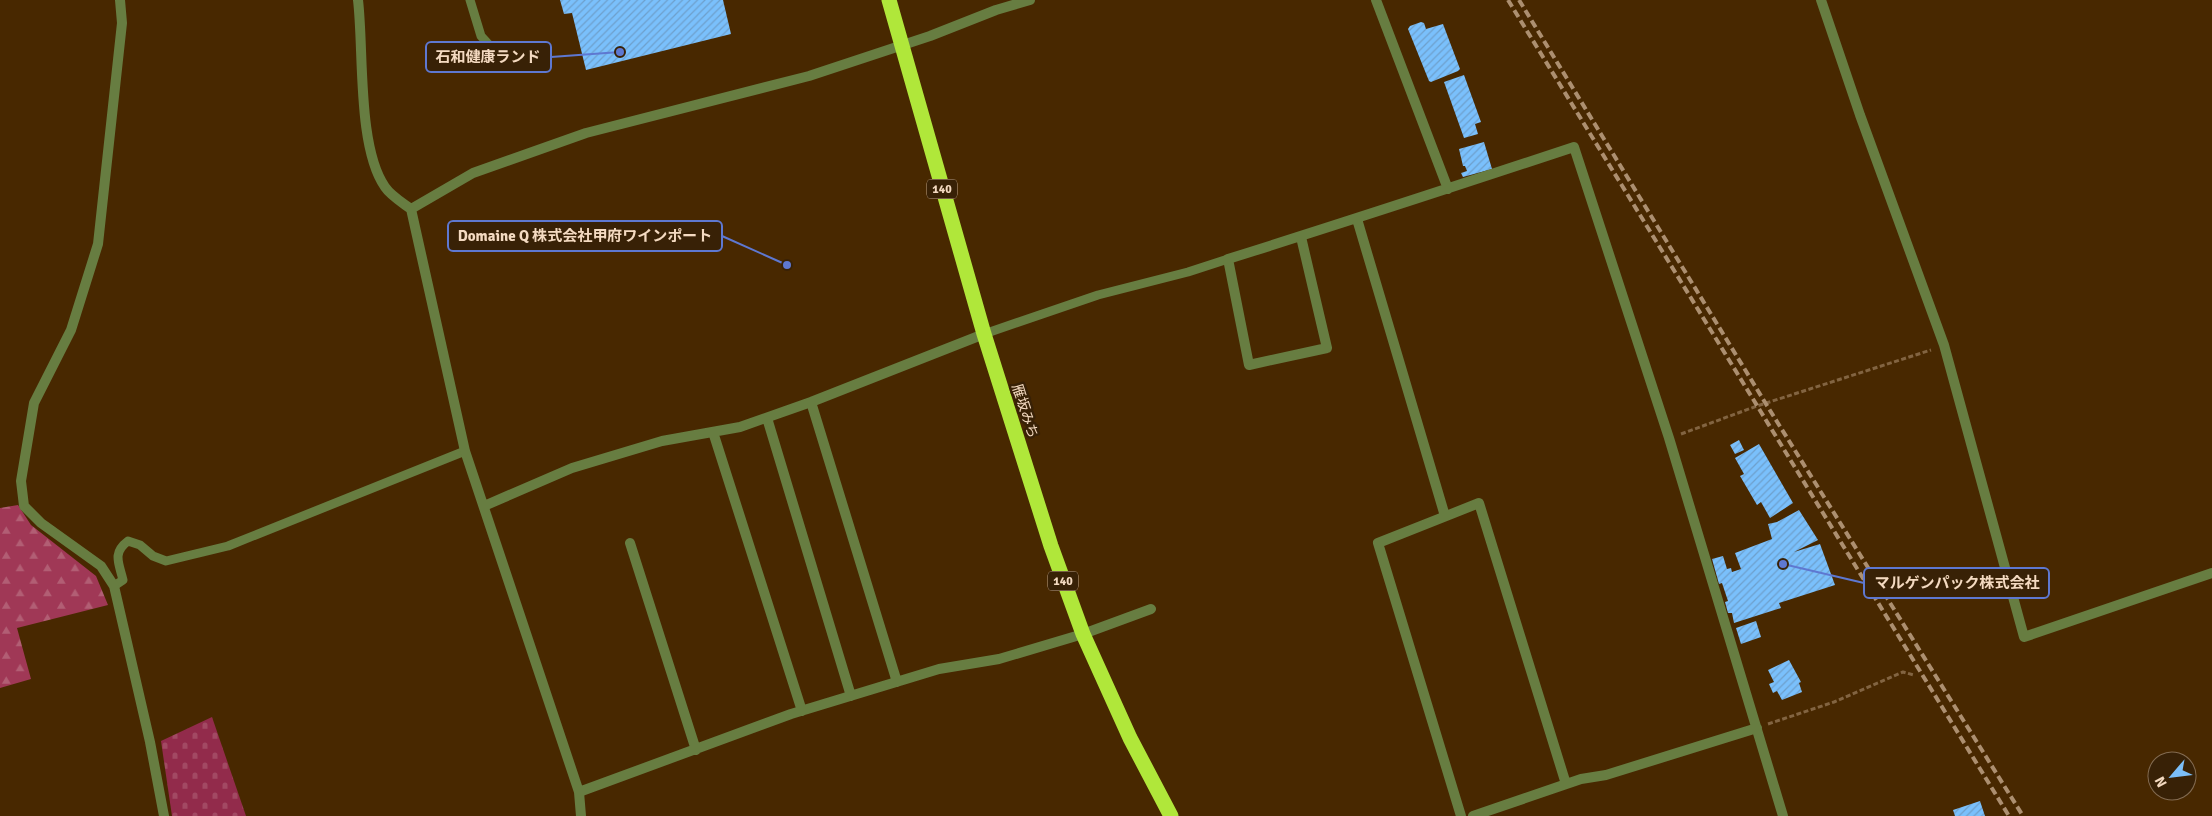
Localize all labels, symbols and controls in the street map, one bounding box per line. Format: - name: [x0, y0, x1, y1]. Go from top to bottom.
- callout: 石和健康ランド: [426, 42, 551, 72]
- text: 石和健康ランド: [435, 48, 541, 66]
- road number: 140: [927, 180, 957, 198]
- callout: Domaine Q 株式会社甲府ワインポート: [448, 221, 722, 251]
- text: Domaine Q 株式会社甲府ワインポート: [458, 227, 712, 245]
- street label: 雁坂みち: [1008, 382, 1042, 440]
- callout: マルゲンパック株式会社: [1864, 568, 2049, 598]
- road number: 140: [1048, 572, 1078, 590]
- text: マルゲンパック株式会社: [1874, 574, 2040, 592]
- north arrow: [2147, 751, 2197, 801]
- text: N: [2151, 774, 2171, 790]

